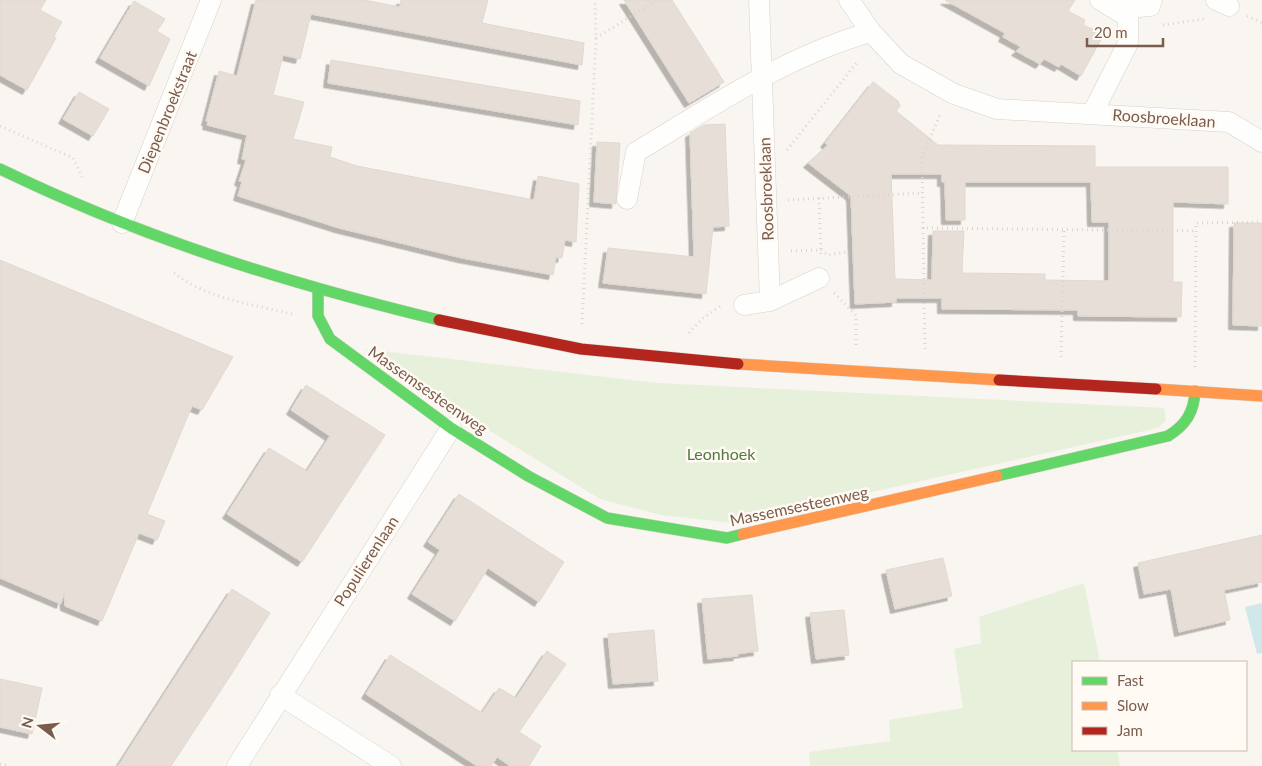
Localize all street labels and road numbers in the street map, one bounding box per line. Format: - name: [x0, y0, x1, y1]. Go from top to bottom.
- street label: Diepenbroekstraat: [133, 47, 200, 176]
- street label: Roosbroeklaan: [1112, 104, 1216, 131]
- street label: Roosbroeklaan: [754, 137, 777, 241]
- street label: Massemsesteenweg: [365, 341, 492, 438]
- street label: Massemsesteenweg: [728, 482, 870, 529]
- street label: Populierenlaan: [329, 512, 402, 609]

